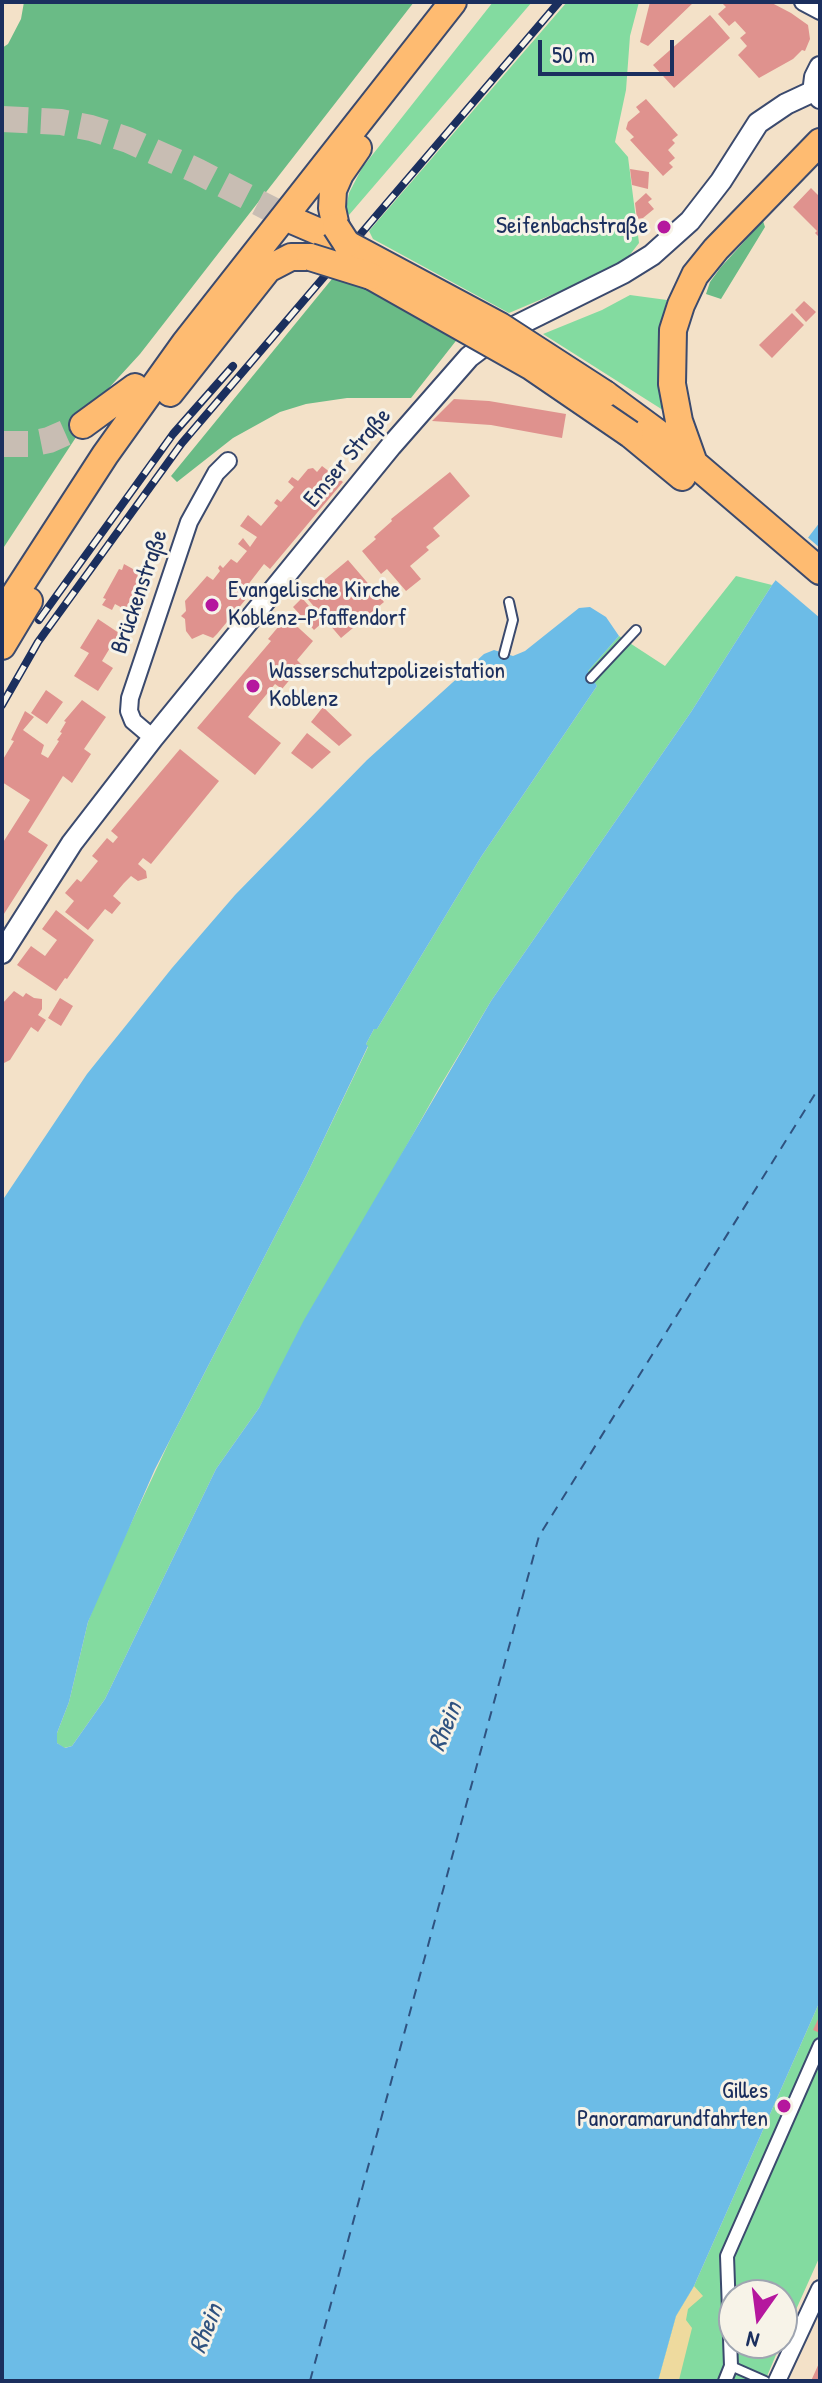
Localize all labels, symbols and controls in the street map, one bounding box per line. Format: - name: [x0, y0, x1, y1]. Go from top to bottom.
- scale bar: [542, 24, 678, 74]
- text: 50 m: [552, 38, 595, 70]
- place label: Seifenbachstraße: [496, 213, 648, 241]
- marker: Seifenbachstraße: [655, 218, 673, 236]
- street label: Emser Straße: [298, 403, 398, 513]
- street label: Brückenstraße: [105, 526, 175, 658]
- place label: Evangelische Kirche Koblenz-Pfaffendorf: [228, 577, 406, 633]
- marker: Evangelische Kirche Koblenz-Pfaffendorf: [203, 596, 221, 614]
- place label: Wasserschutzpolizeistation Koblenz: [269, 658, 505, 714]
- marker: Wasserschutzpolizeistation Koblenz: [244, 677, 262, 695]
- water label: Rhein: [422, 1698, 470, 1756]
- place label: Gilles Panoramarundfahrten: [577, 2078, 768, 2134]
- marker: Gilles Panoramarundfahrten: [775, 2097, 793, 2115]
- north arrow: [718, 2279, 798, 2359]
- water label: Rhein: [183, 2300, 231, 2358]
- text: N: [743, 2324, 762, 2356]

